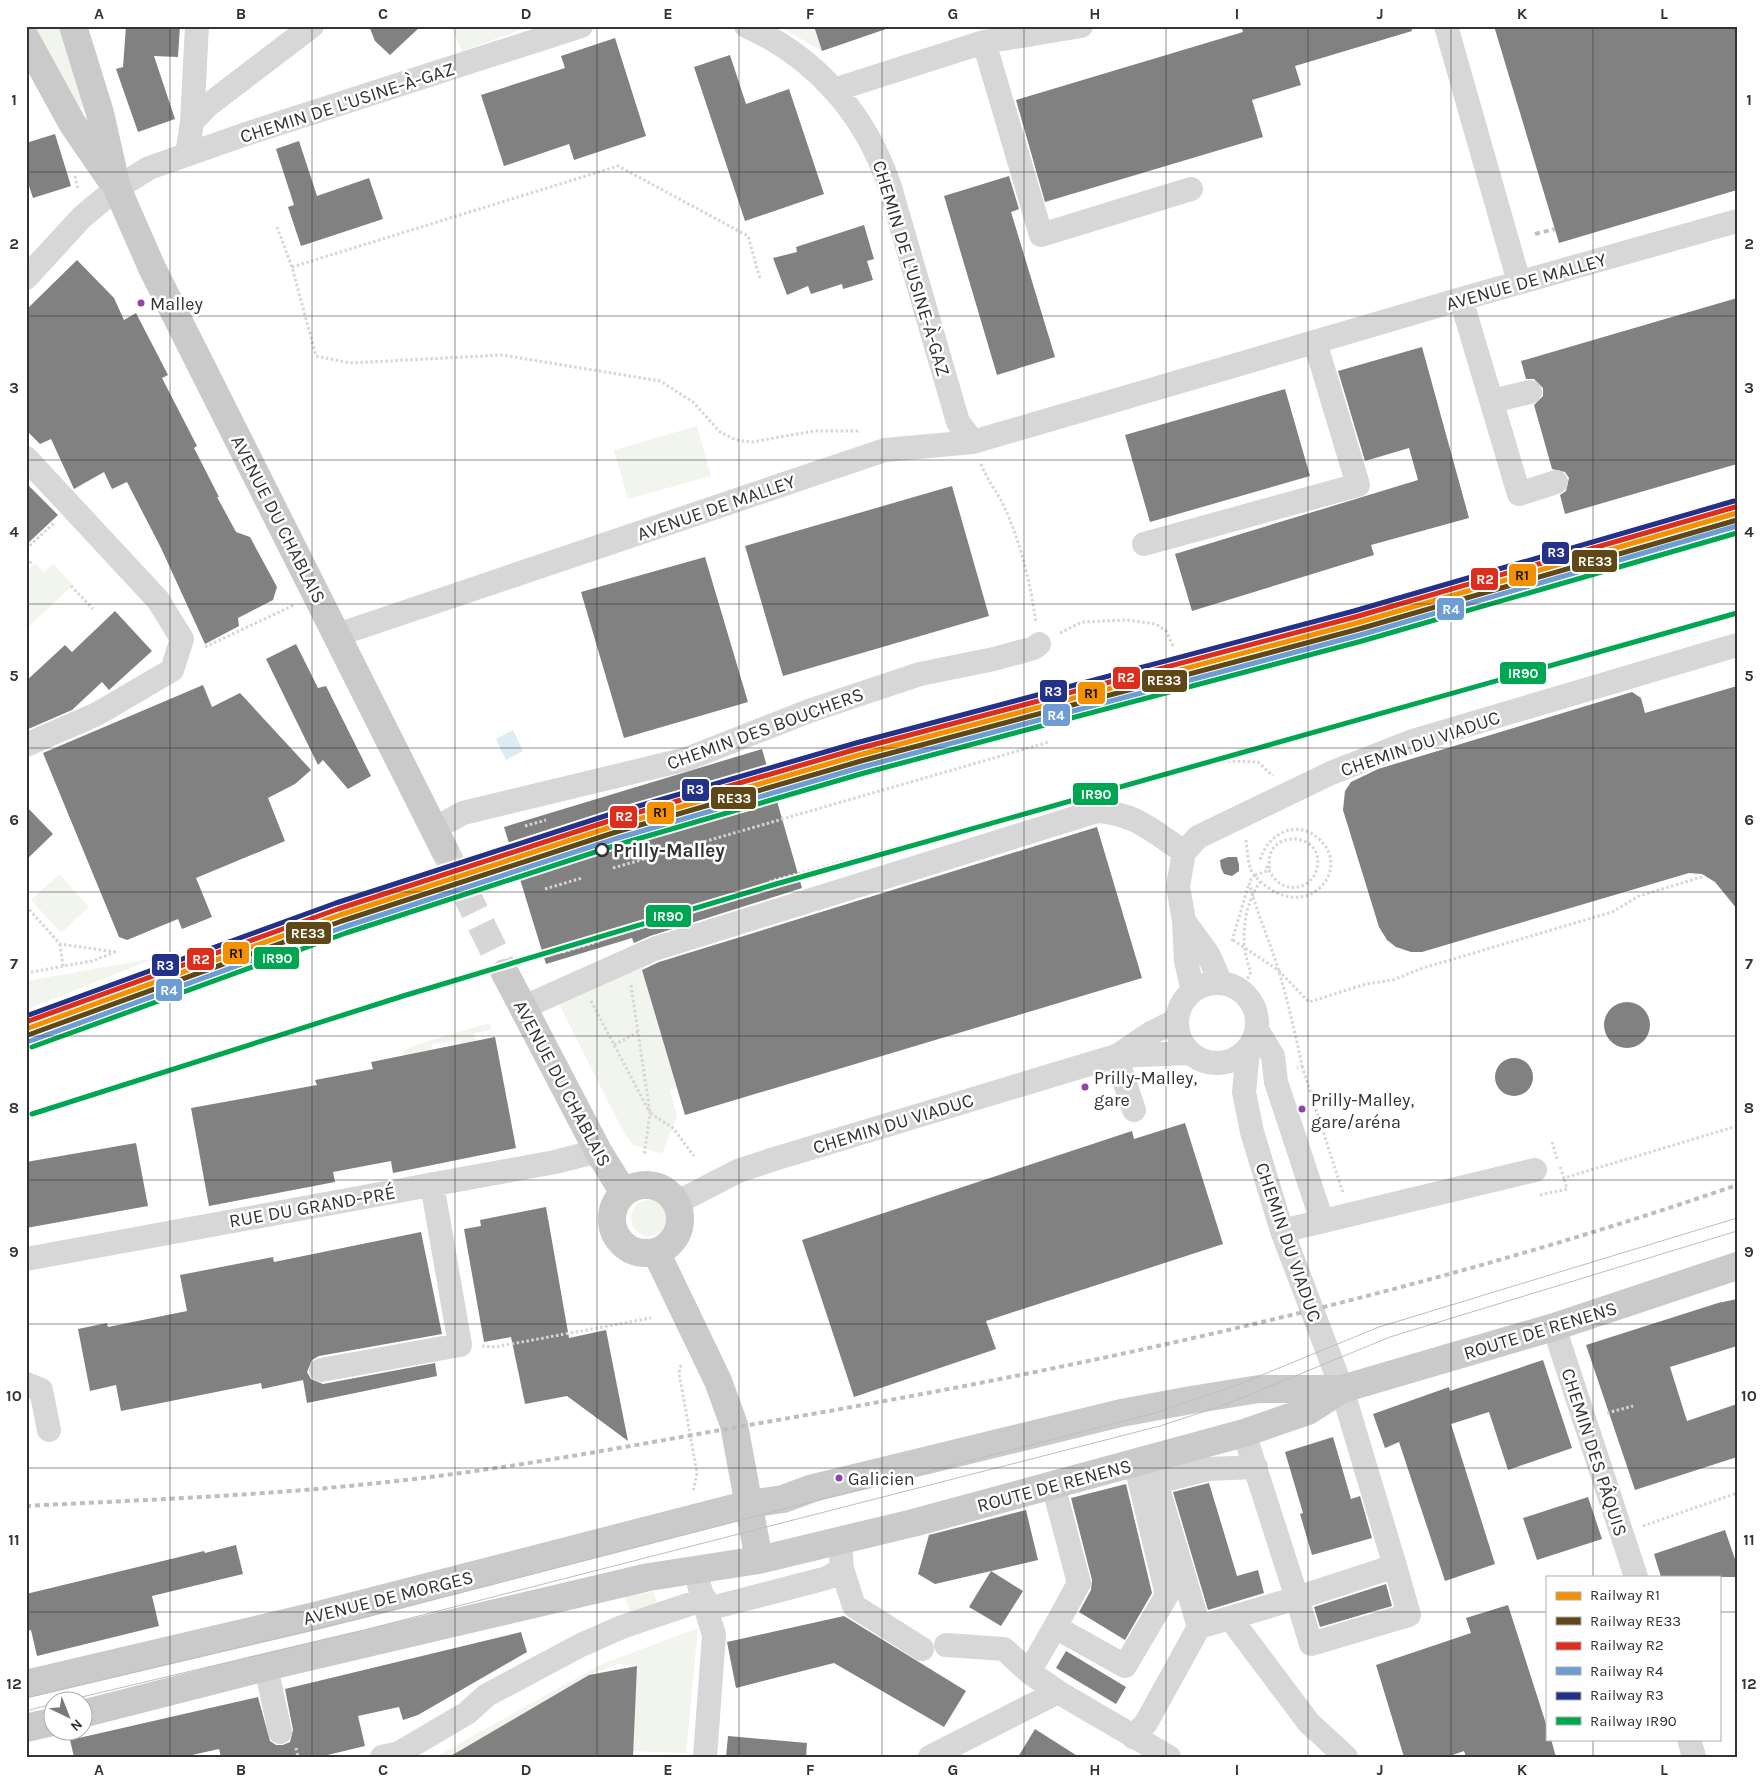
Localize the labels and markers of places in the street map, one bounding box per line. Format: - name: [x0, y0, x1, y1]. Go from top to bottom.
- place label: Malley: [150, 293, 203, 315]
- marker: Malley: [136, 298, 146, 308]
- place label: Prilly-Malley: [613, 840, 725, 862]
- marker: Prilly-Malley: [595, 843, 609, 857]
- place label: Prilly-Malley, gare: [1094, 1067, 1197, 1111]
- marker: Prilly-Malley, gare: [1080, 1082, 1090, 1092]
- place label: Prilly-Malley, gare/aréna: [1311, 1089, 1414, 1133]
- marker: Prilly-Malley, gare/aréna: [1297, 1104, 1307, 1114]
- place label: Galicien: [848, 1468, 915, 1490]
- marker: Galicien: [834, 1473, 844, 1483]

